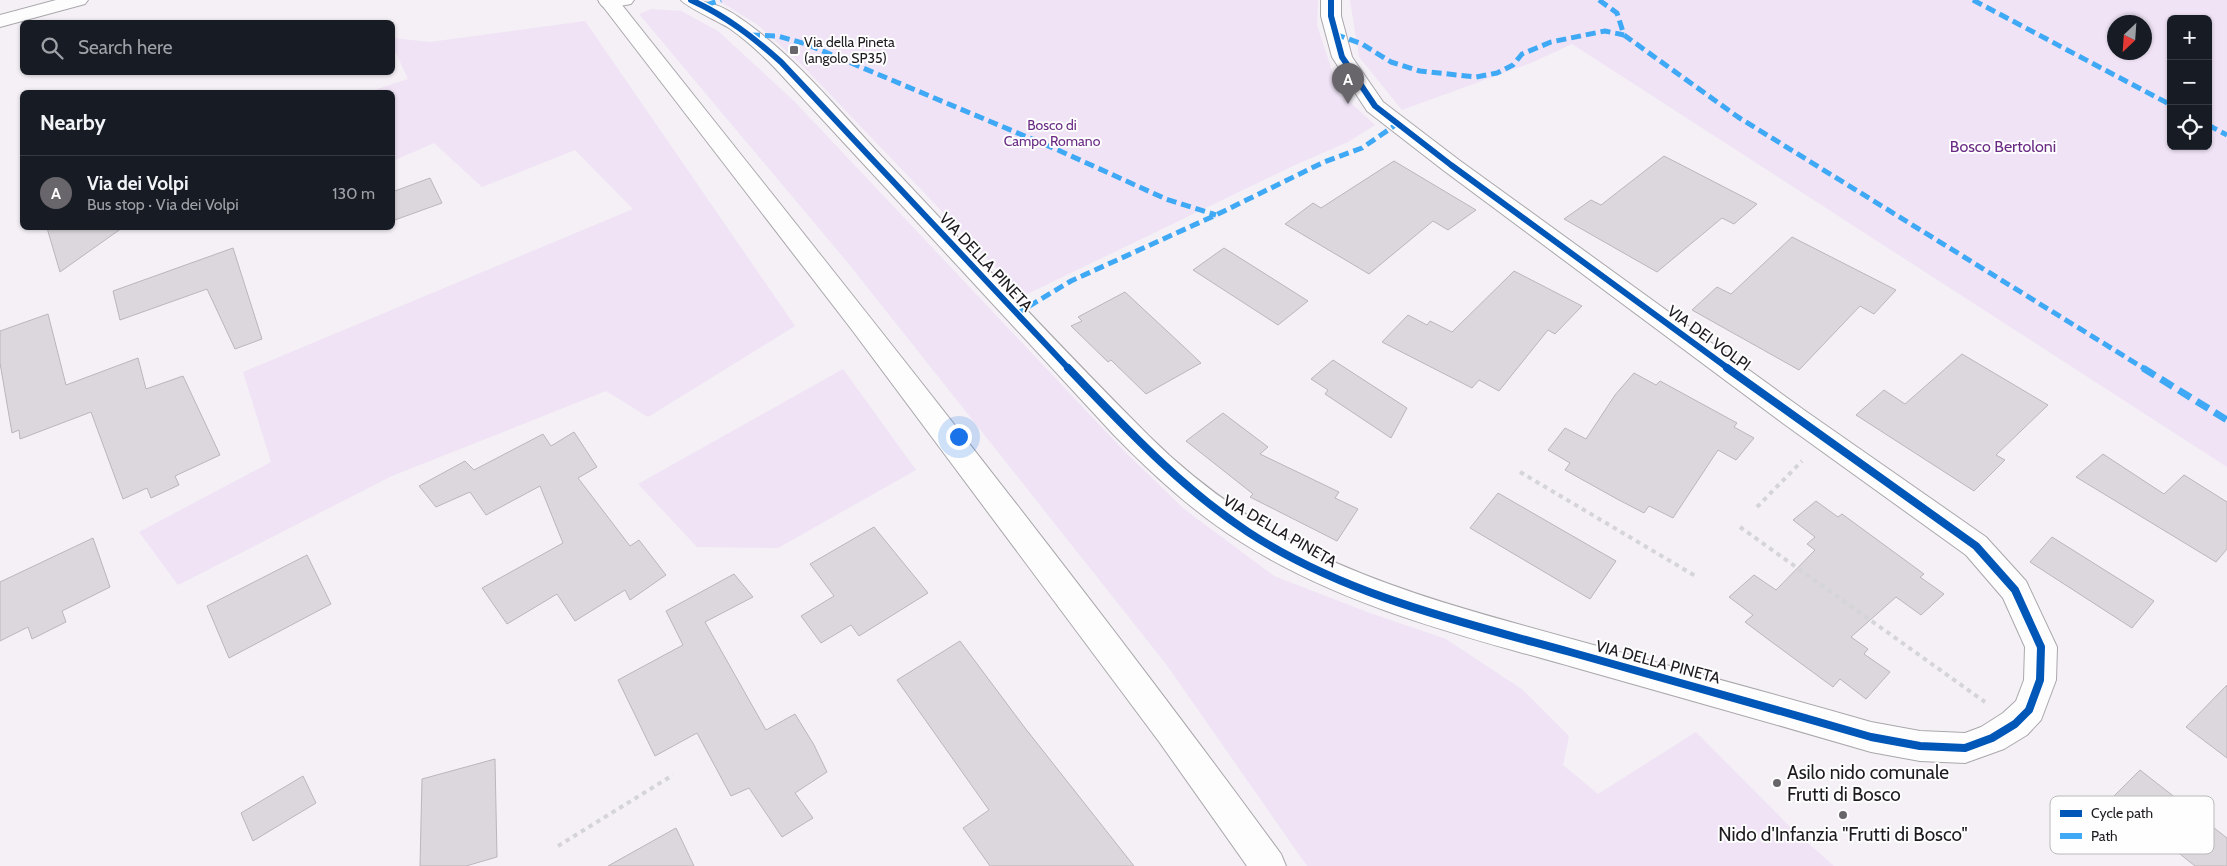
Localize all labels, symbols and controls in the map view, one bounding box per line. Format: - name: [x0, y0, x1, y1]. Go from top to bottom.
- north arrow: [2107, 15, 2152, 60]
- map controls: [2167, 15, 2212, 150]
- button: +: [2167, 15, 2212, 60]
- search box: [20, 20, 395, 75]
- place label: Via della Pineta (angolo SP35): [804, 33, 895, 67]
- icon: search: [38, 34, 66, 62]
- text: Search here: [78, 36, 172, 59]
- marker: Via della Pineta (angolo SP35): [788, 44, 800, 56]
- button: −: [2167, 60, 2212, 105]
- pin: A: [1332, 63, 1364, 104]
- button: locate: [2167, 105, 2212, 150]
- text: Nearby: [40, 110, 106, 135]
- park label: Bosco di Campo Romano: [1004, 116, 1101, 150]
- park label: Bosco Bertoloni: [1950, 137, 2056, 156]
- text: Via dei Volpi: [87, 172, 188, 195]
- text: A: [51, 184, 61, 203]
- text: 130 m: [332, 184, 375, 203]
- text: Bus stop · Via dei Volpi: [87, 195, 239, 214]
- street label: VIA DELLA PINETA: [935, 209, 1037, 315]
- street label: VIA DEI VOLPI: [1664, 301, 1754, 375]
- your location: [946, 424, 972, 450]
- street label: VIA DELLA PINETA: [1220, 491, 1340, 571]
- street label: VIA DELLA PINETA: [1594, 636, 1722, 688]
- place label: Asilo nido comunale Frutti di Bosco: [1787, 761, 1949, 806]
- marker: Asilo nido comunale Frutti di Bosco: [1771, 777, 1783, 789]
- legend: [2050, 796, 2214, 854]
- text: Cycle path: [2091, 804, 2153, 822]
- marker: Nido d'Infanzia "Frutti di Bosco": [1837, 809, 1849, 821]
- place label: Nido d'Infanzia "Frutti di Bosco": [1718, 823, 1968, 846]
- text: Path: [2091, 827, 2118, 845]

